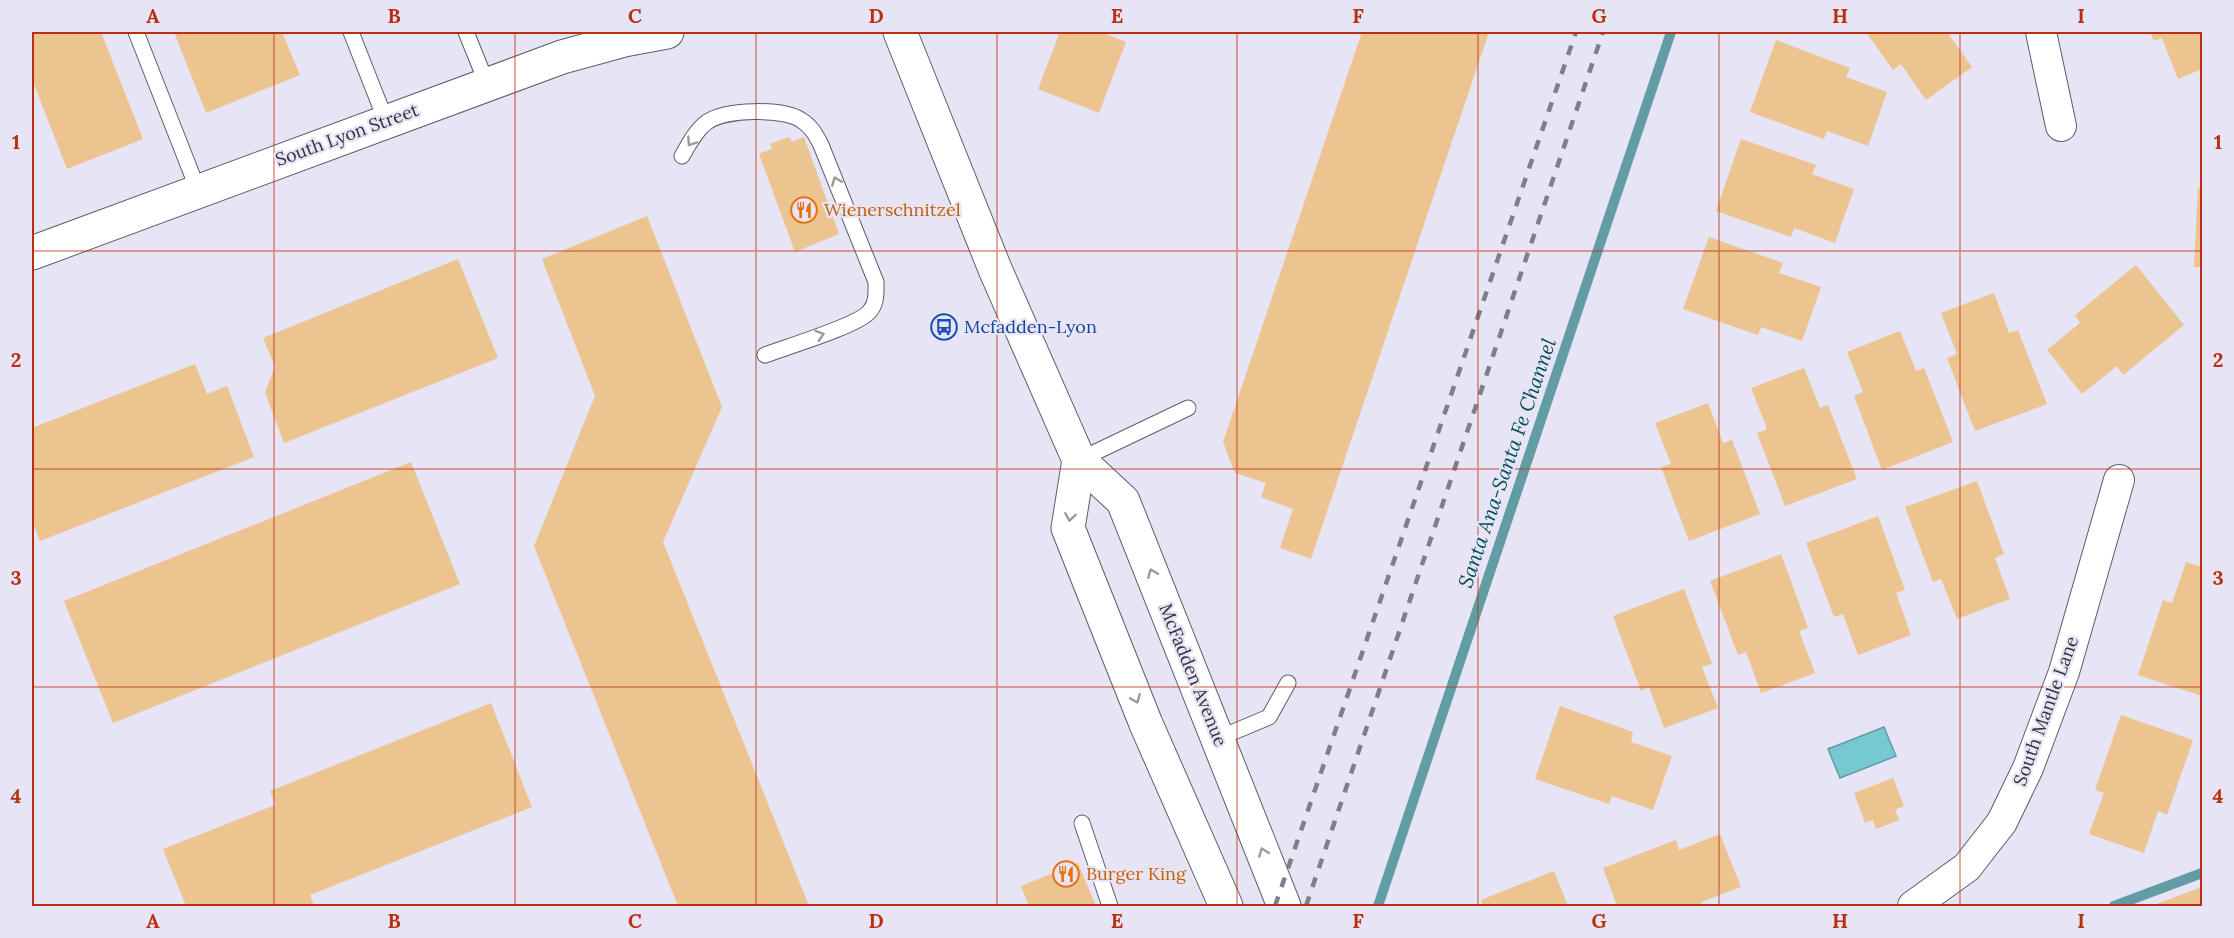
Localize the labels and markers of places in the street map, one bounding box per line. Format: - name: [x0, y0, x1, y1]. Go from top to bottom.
- restaurant icon: Wienerschnitzel: [789, 195, 819, 225]
- place label: Wienerschnitzel: [824, 198, 961, 221]
- bus stop icon: Mcfadden-Lyon: [929, 312, 959, 342]
- place label: Mcfadden-Lyon: [964, 315, 1097, 338]
- restaurant icon: Burger King: [1051, 859, 1081, 889]
- place label: Burger King: [1086, 862, 1187, 885]

